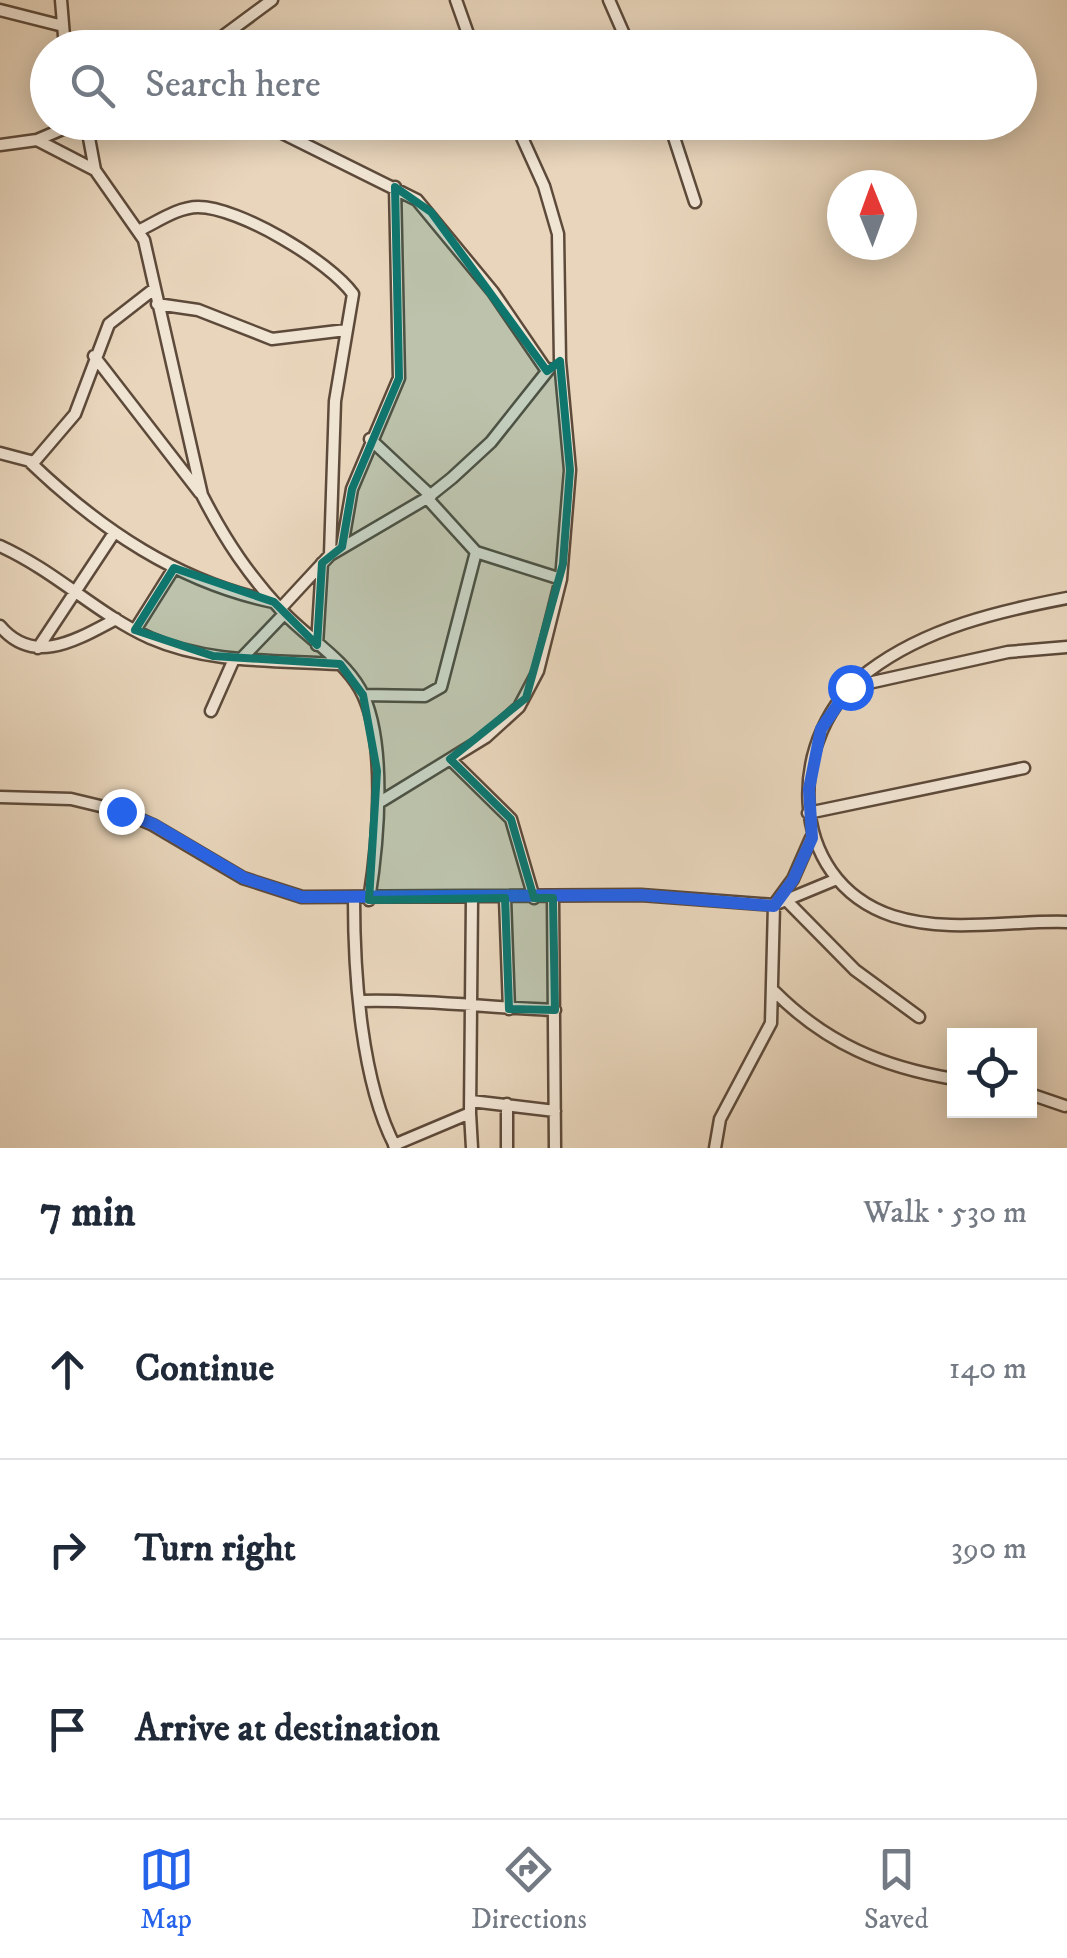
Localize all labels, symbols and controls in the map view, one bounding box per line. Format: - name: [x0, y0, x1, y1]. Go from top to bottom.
- search box: [30, 30, 1037, 140]
- icon: search: [65, 58, 120, 113]
- text: Search here: [145, 61, 321, 109]
- north arrow: [827, 170, 917, 260]
- route start: [828, 665, 874, 711]
- route end: [99, 789, 145, 835]
- map controls: [947, 1028, 1037, 1118]
- button: locate: [947, 1028, 1037, 1118]
- text: 7 min: [40, 1187, 135, 1239]
- text: Walk · 530 m: [863, 1193, 1027, 1233]
- icon: ahead: [40, 1342, 95, 1397]
- text: Continue: [135, 1345, 274, 1393]
- text: 140 m: [949, 1349, 1027, 1389]
- icon: right: [40, 1522, 95, 1577]
- text: Turn right: [135, 1525, 296, 1573]
- text: 390 m: [951, 1529, 1027, 1569]
- icon: arrive: [40, 1702, 95, 1757]
- text: Arrive at destination: [135, 1705, 440, 1753]
- tab: Map: [139, 1842, 194, 1937]
- tab: Directions: [471, 1842, 587, 1937]
- tab: Saved: [864, 1842, 928, 1937]

